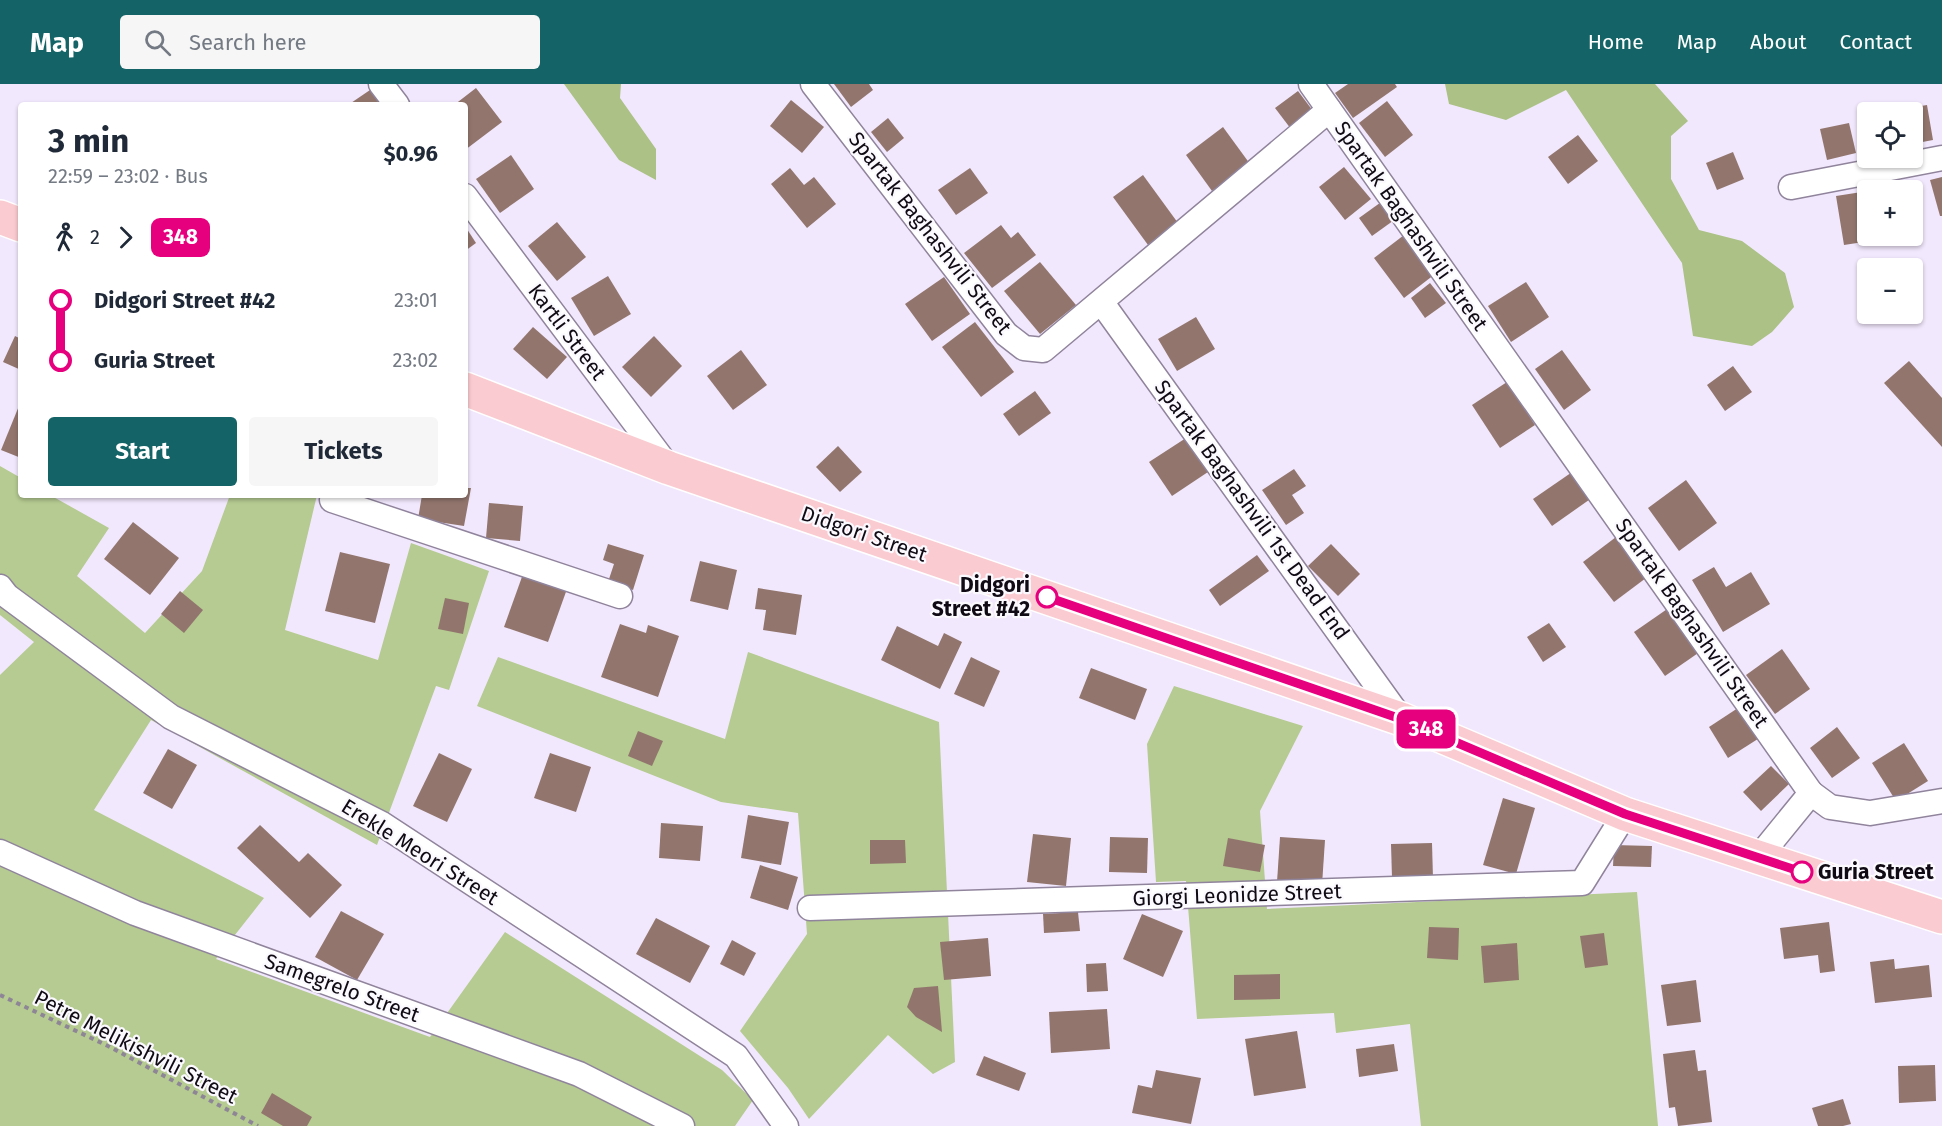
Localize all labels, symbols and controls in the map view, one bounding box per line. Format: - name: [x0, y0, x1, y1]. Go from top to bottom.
- search box: [120, 15, 540, 69]
- text: Map: [30, 26, 84, 59]
- icon: search: [141, 26, 174, 59]
- text: Search here: [189, 29, 307, 56]
- text: Home: [1588, 29, 1644, 55]
- text: Map: [1677, 29, 1717, 55]
- text: About: [1750, 29, 1807, 55]
- text: Contact: [1840, 29, 1912, 55]
- map controls: [1857, 102, 1923, 324]
- button: locate: [1857, 102, 1923, 168]
- street label: Spartak Baghashvili Street: [1329, 116, 1493, 336]
- text: 3 min: [48, 121, 129, 161]
- street label: Spartak Baghashvili Street: [843, 127, 1017, 340]
- text: $0.96: [384, 140, 438, 167]
- text: 22:59 – 23:02 · Bus: [48, 164, 208, 188]
- button: +: [1857, 180, 1923, 246]
- icon: walk: [48, 221, 81, 254]
- icon: forward: [109, 221, 142, 254]
- text: 348: [163, 224, 198, 250]
- text: 2: [90, 225, 100, 249]
- button: −: [1857, 258, 1923, 324]
- street label: Kartli Street: [522, 279, 612, 386]
- text: Didgori Street #42: [94, 287, 275, 314]
- text: 23:01: [394, 288, 438, 312]
- text: Guria Street: [94, 347, 215, 374]
- text: 23:02: [393, 348, 438, 372]
- street label: Spartak Baghashvili 1st Dead End: [1149, 375, 1355, 645]
- button: Start: [48, 417, 237, 486]
- button: Tickets: [249, 417, 438, 486]
- street label: Didgori Street: [798, 500, 931, 568]
- street label: Spartak Baghashvili Street: [1610, 513, 1774, 733]
- place label: Didgori Street #42: [932, 572, 1030, 622]
- marker: Didgori Street #42: [1036, 586, 1058, 608]
- line badge: 348: [1392, 710, 1460, 748]
- text: 348: [1409, 716, 1443, 742]
- street label: Erekle Meori Street: [337, 793, 504, 911]
- place label: Guria Street: [1818, 859, 1934, 885]
- marker: Guria Street: [1791, 861, 1813, 883]
- street label: Giorgi Leonidze Street: [1132, 878, 1342, 912]
- street label: Samegrelo Street: [261, 948, 423, 1028]
- street label: Petre Melikishvili Street: [30, 984, 242, 1110]

